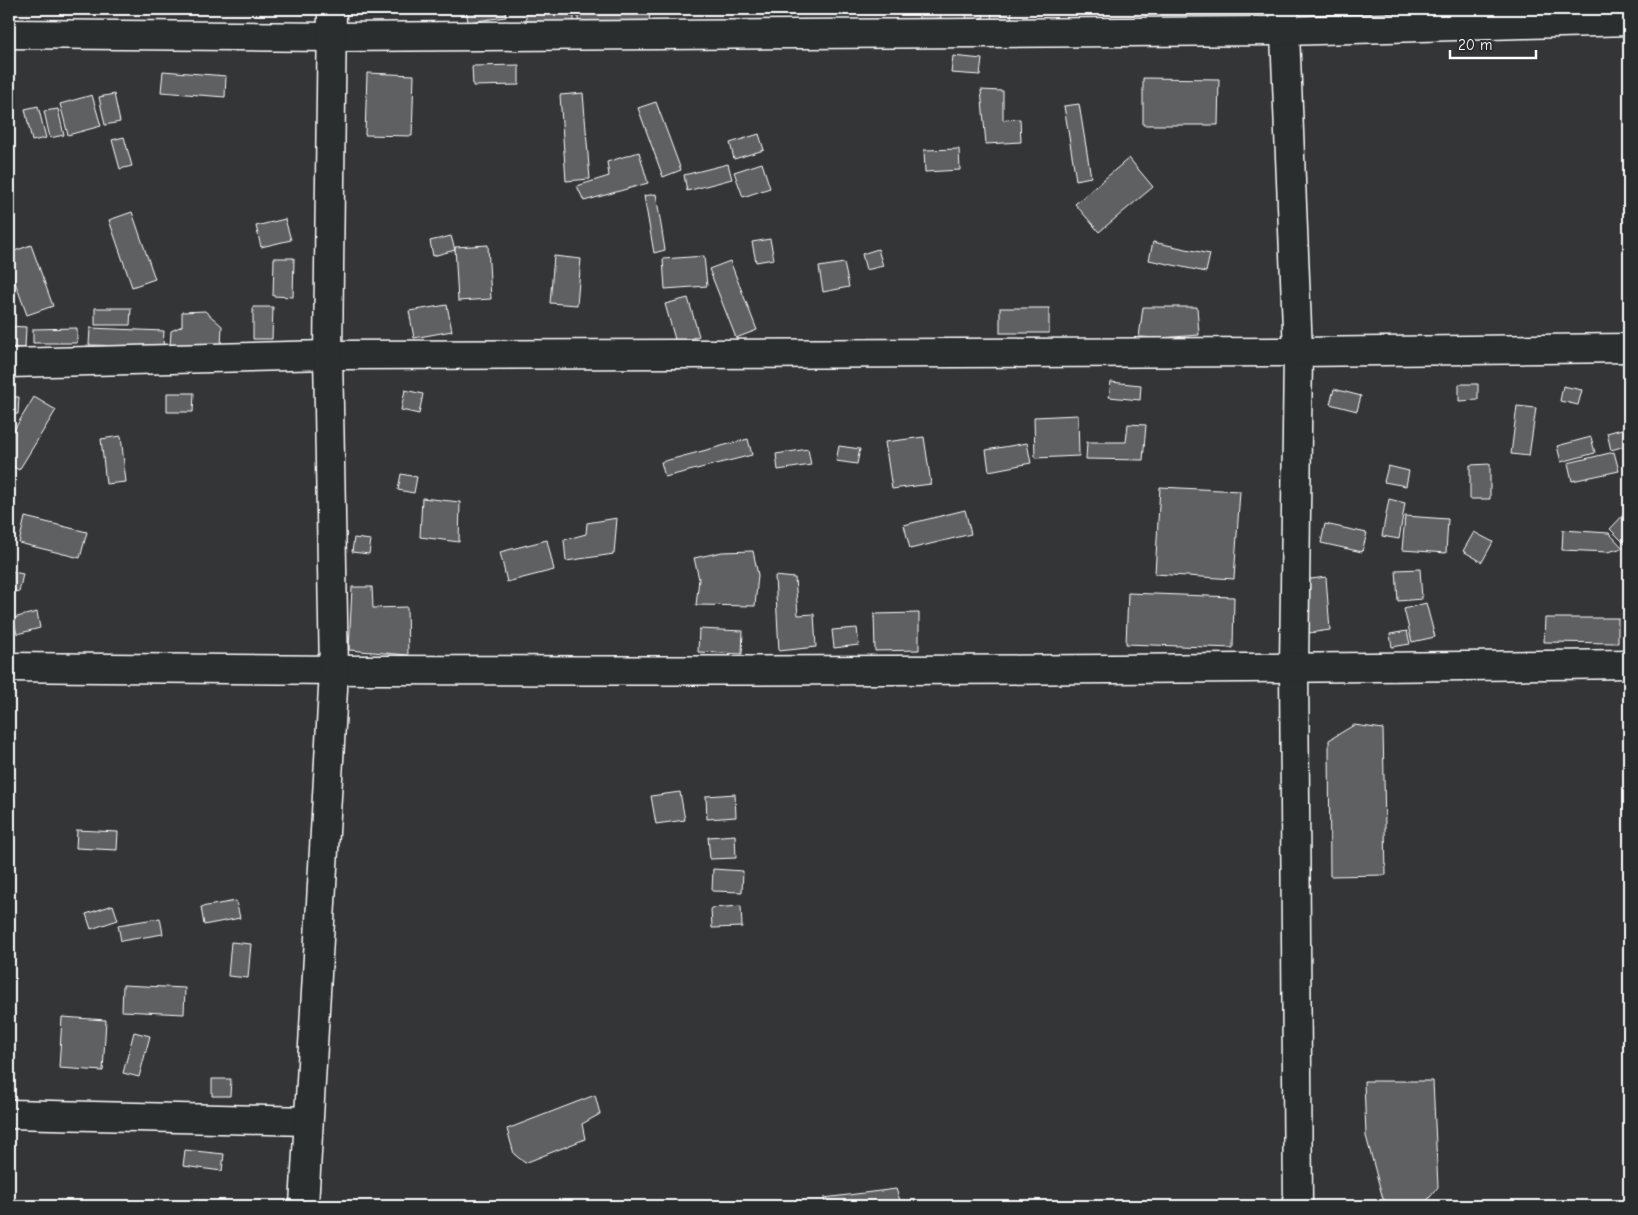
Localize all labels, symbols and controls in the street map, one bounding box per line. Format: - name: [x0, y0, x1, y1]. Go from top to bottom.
- scale bar: [1450, 28, 1537, 60]
- text: 20 m: [1458, 36, 1492, 54]

